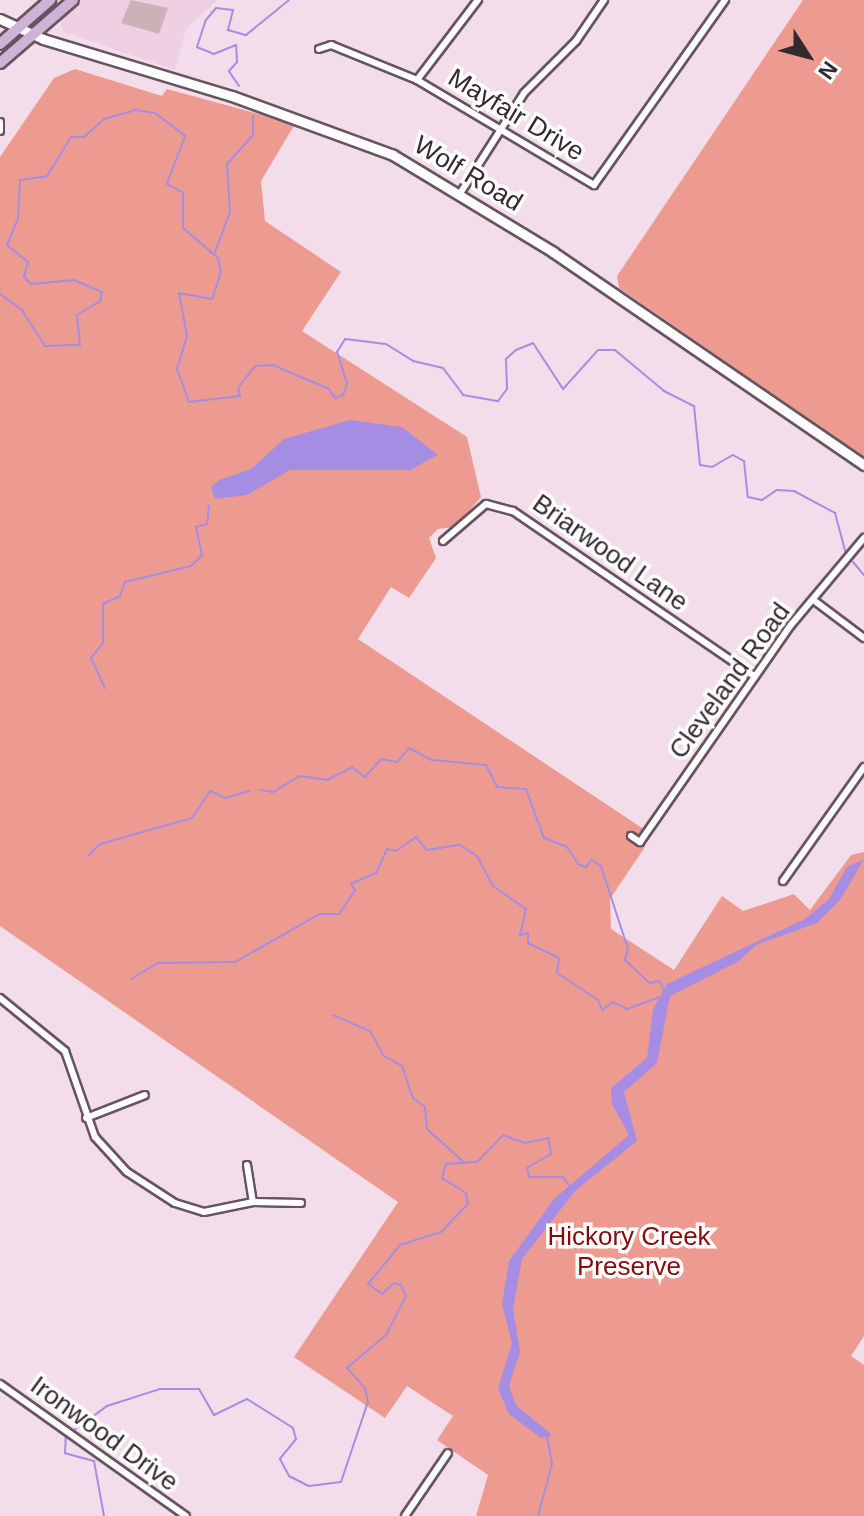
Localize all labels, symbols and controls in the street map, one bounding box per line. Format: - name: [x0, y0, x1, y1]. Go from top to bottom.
- north arrow: [768, 16, 848, 96]
- text: N: [813, 57, 843, 84]
- street label: Mayfair Drive: [442, 62, 590, 168]
- street label: Wolf Road: [408, 129, 528, 219]
- street label: Briarwood Lane: [526, 488, 694, 618]
- street label: Cleveland Road: [663, 597, 797, 765]
- park label: Hickory Creek Preserve: [547, 1221, 711, 1282]
- street label: Ironwood Drive: [24, 1370, 184, 1498]

